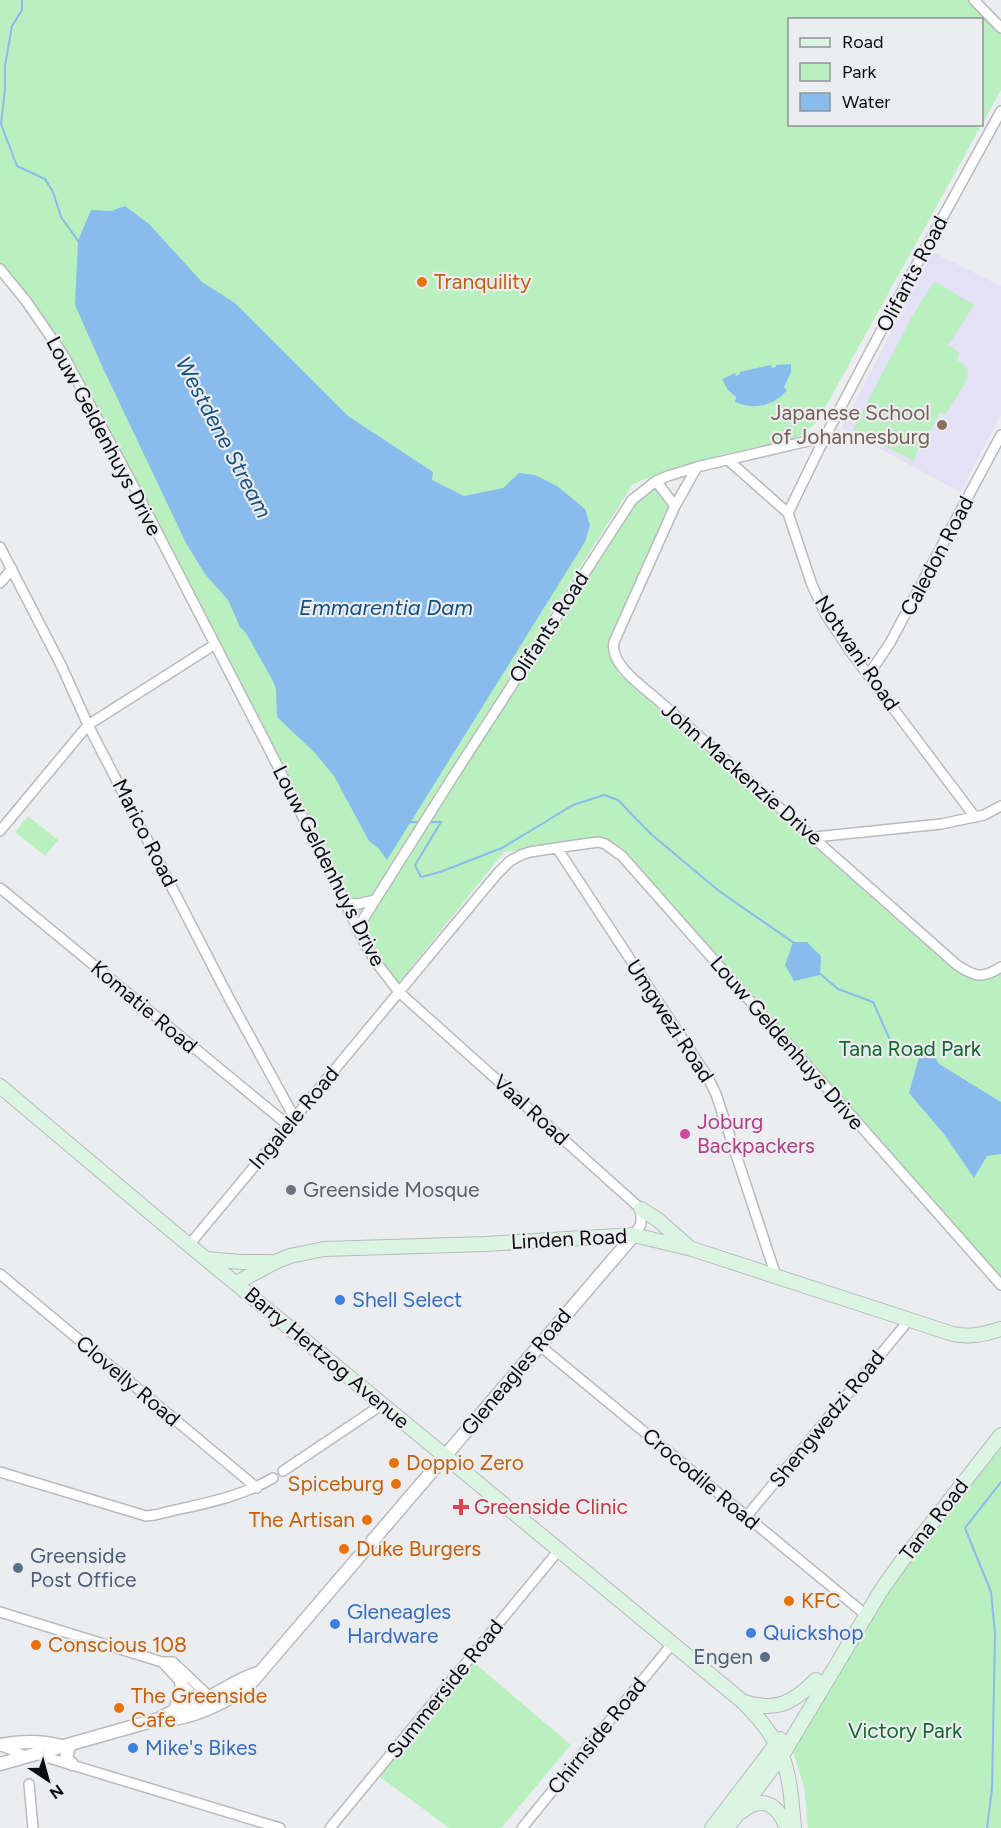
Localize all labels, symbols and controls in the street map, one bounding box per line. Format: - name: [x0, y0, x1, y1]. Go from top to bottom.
- legend: [788, 18, 983, 126]
- text: Road: [842, 31, 883, 53]
- text: Park: [842, 61, 877, 83]
- text: Water: [842, 91, 890, 113]
- street label: Olifants Road: [871, 212, 952, 336]
- place label: Tranquility: [434, 269, 531, 294]
- marker: Tranquility: [415, 275, 429, 289]
- street label: Louw Geldenhuys Drive: [41, 332, 168, 540]
- water label: Westdene Stream: [170, 352, 278, 523]
- place label: Japanese School of Johannesburg: [771, 400, 930, 449]
- marker: Japanese School of Johannesburg: [935, 418, 949, 432]
- street label: Caledon Road: [895, 492, 979, 620]
- street label: Olifants Road: [503, 567, 594, 687]
- street label: Notwani Road: [810, 590, 905, 715]
- water label: Emmarentia Dam: [299, 594, 473, 621]
- street label: John Mackenzie Drive: [657, 697, 828, 850]
- street label: Louw Geldenhuys Drive: [268, 761, 391, 970]
- street label: Marico Road: [108, 775, 183, 891]
- street label: Louw Geldenhuys Drive: [705, 951, 870, 1135]
- street label: Komatie Road: [86, 955, 203, 1058]
- street label: Umgwezi Road: [621, 955, 719, 1087]
- park label: Tana Road Park: [839, 1036, 982, 1061]
- street label: Ingalele Road: [243, 1061, 344, 1174]
- street label: Vaal Road: [488, 1069, 574, 1150]
- place label: Joburg Backpackers: [697, 1109, 815, 1158]
- marker: Joburg Backpackers: [678, 1127, 692, 1141]
- place label: Greenside Mosque: [303, 1177, 479, 1202]
- marker: Greenside Mosque: [284, 1183, 298, 1197]
- street label: Linden Road: [510, 1223, 628, 1254]
- street label: Barry Hertzog Avenue: [240, 1281, 415, 1434]
- place label: Shell Select: [352, 1287, 462, 1312]
- marker: Shell Select: [333, 1293, 347, 1307]
- street label: Gleneagles Road: [455, 1303, 576, 1440]
- street label: Clovelly Road: [71, 1330, 185, 1431]
- street label: Shengwedzi Road: [764, 1345, 889, 1492]
- street label: Crocodile Road: [638, 1423, 765, 1535]
- place label: Doppio Zero: [406, 1450, 524, 1475]
- marker: Doppio Zero: [387, 1456, 401, 1470]
- place label: Spiceburg: [288, 1471, 384, 1496]
- street label: Tana Road: [894, 1474, 973, 1566]
- marker: Spiceburg: [389, 1477, 403, 1491]
- place label: Greenside Clinic: [474, 1494, 628, 1519]
- marker: Greenside Clinic: [452, 1498, 470, 1516]
- place label: The Artisan: [249, 1507, 355, 1532]
- marker: The Artisan: [360, 1513, 374, 1527]
- place label: Duke Burgers: [356, 1536, 481, 1561]
- marker: Duke Burgers: [337, 1542, 351, 1556]
- place label: Greenside Post Office: [30, 1543, 137, 1592]
- marker: Greenside Post Office: [11, 1561, 25, 1575]
- place label: KFC: [801, 1588, 840, 1613]
- marker: KFC: [782, 1594, 796, 1608]
- place label: Gleneagles Hardware: [347, 1599, 451, 1648]
- street label: Summerside Road: [381, 1614, 508, 1763]
- marker: Gleneagles Hardware: [328, 1617, 342, 1631]
- place label: Quickshop: [763, 1620, 864, 1645]
- marker: Quickshop: [744, 1626, 758, 1640]
- place label: Conscious 108: [48, 1632, 187, 1657]
- marker: Conscious 108: [29, 1638, 43, 1652]
- place label: Engen: [693, 1644, 753, 1669]
- marker: Engen: [758, 1650, 772, 1664]
- street label: Chirnside Road: [542, 1672, 651, 1799]
- place label: The Greenside Cafe: [131, 1683, 267, 1732]
- marker: The Greenside Cafe: [112, 1701, 126, 1715]
- park label: Victory Park: [848, 1718, 963, 1743]
- place label: Mike's Bikes: [145, 1735, 257, 1760]
- marker: Mike's Bikes: [126, 1741, 140, 1755]
- north arrow: [18, 1750, 78, 1810]
- text: N: [46, 1780, 67, 1803]

